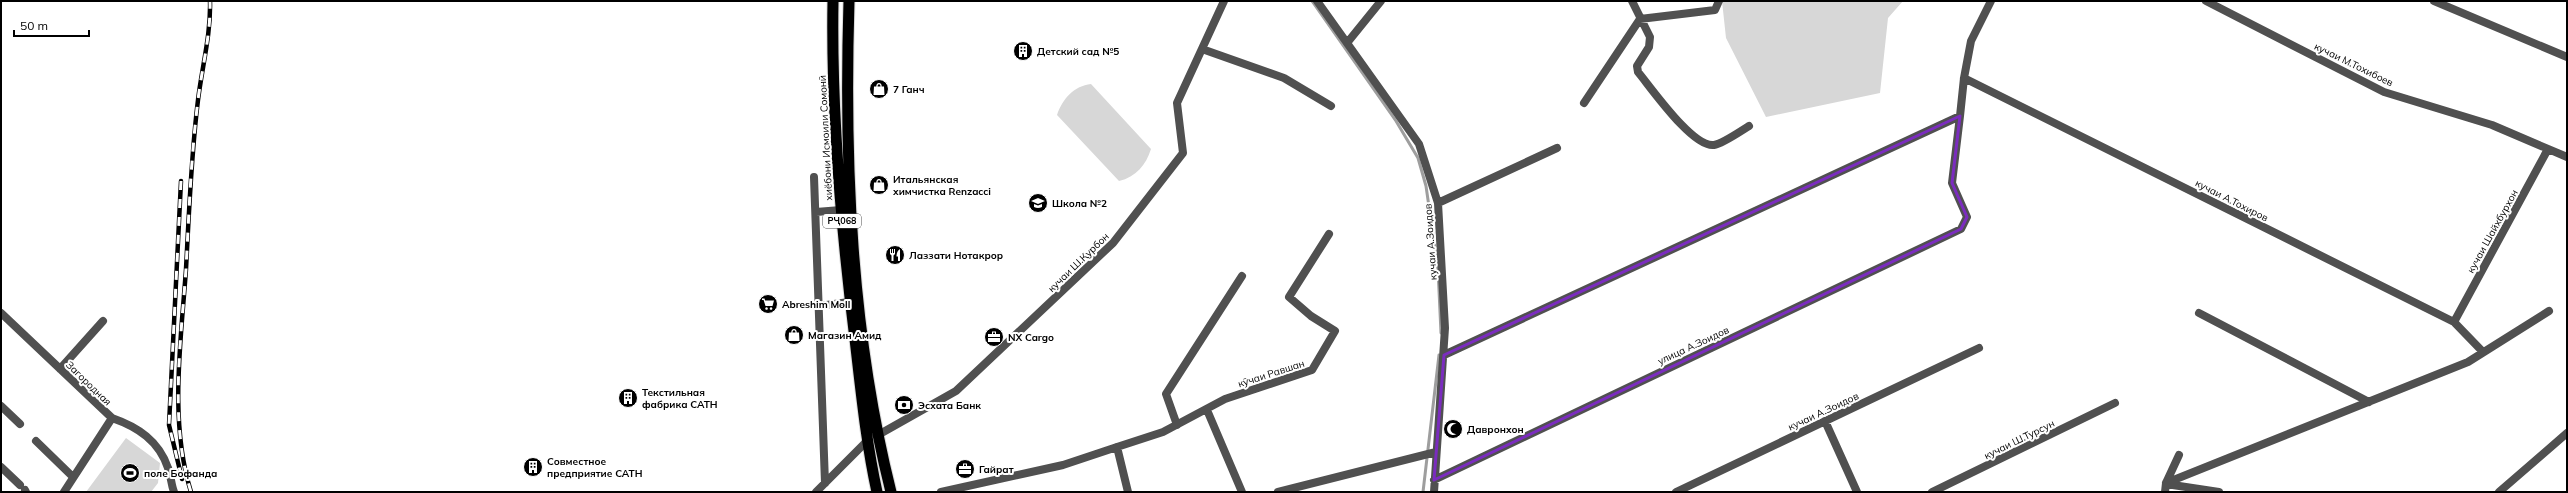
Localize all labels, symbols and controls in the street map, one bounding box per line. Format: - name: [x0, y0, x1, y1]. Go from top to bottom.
- scale bar: [14, 12, 89, 38]
- text: 50 m: [20, 18, 48, 33]
- building icon: Детский сад №5: [1012, 40, 1034, 62]
- street label: кучаи М.Тохибоев: [2312, 40, 2396, 89]
- place label: Детский сад №5: [1037, 45, 1119, 58]
- street label: хиёбони Исмоили Сомонӣ: [816, 75, 835, 201]
- shop icon: 7 Ганч: [868, 78, 890, 100]
- place label: 7 Ганч: [893, 83, 925, 96]
- place label: Итальянская химчистка Renzacci: [892, 173, 991, 198]
- shop icon: Итальянская химчистка Renzacci: [868, 174, 890, 196]
- street label: кучаи А.Тохиров: [2193, 176, 2271, 225]
- street label: кучаи Шайхбурхон: [2464, 187, 2521, 275]
- school or university icon: Школа №2: [1027, 192, 1049, 214]
- place label: Школа №2: [1052, 197, 1107, 210]
- street label: кучаи А.Зоидов: [1421, 203, 1440, 281]
- road number: РҶ068: [823, 214, 861, 228]
- street label: кучаи Ш.Қурбон: [1045, 230, 1112, 295]
- restaurant icon: Лаззати Нотакрор: [884, 244, 906, 266]
- place label: Лаззати Нотакрор: [909, 249, 1003, 262]
- supermarket icon: Abreshim Moll: [757, 293, 779, 315]
- place label: Abreshim Moll: [782, 298, 850, 311]
- street label: улица А.Зоидов: [1655, 323, 1731, 368]
- shop icon: Магазин Амид: [783, 324, 805, 346]
- office icon: NX Cargo: [983, 326, 1005, 348]
- place label: Магазин Амид: [808, 329, 882, 342]
- place label: NX Cargo: [1008, 331, 1054, 344]
- street label: кӯчаи Равшан: [1236, 357, 1306, 390]
- street label: Загородная: [63, 358, 114, 408]
- place label: Текстильная фабрика САТН: [642, 386, 718, 411]
- building icon: Текстильная фабрика САТН: [617, 387, 639, 409]
- street label: кучаи А.Зоидов: [1786, 389, 1861, 434]
- bank icon: Эсxата Банк: [893, 394, 915, 416]
- place label: Эсxата Банк: [918, 399, 981, 412]
- street label: кучаи Ш.Турсун: [1982, 417, 2057, 462]
- mosque icon: Давронхон: [1442, 418, 1464, 440]
- place label: Давронхон: [1467, 423, 1524, 436]
- place label: Совместное предприятие CATH: [547, 455, 642, 480]
- building icon: Совместное предприятие CATH: [522, 456, 544, 478]
- office icon: Гайрат: [954, 458, 976, 480]
- sports icon: поле Бофанда: [119, 462, 141, 484]
- place label: Гайрат: [979, 463, 1014, 476]
- place label: поле Бофанда: [144, 467, 217, 480]

